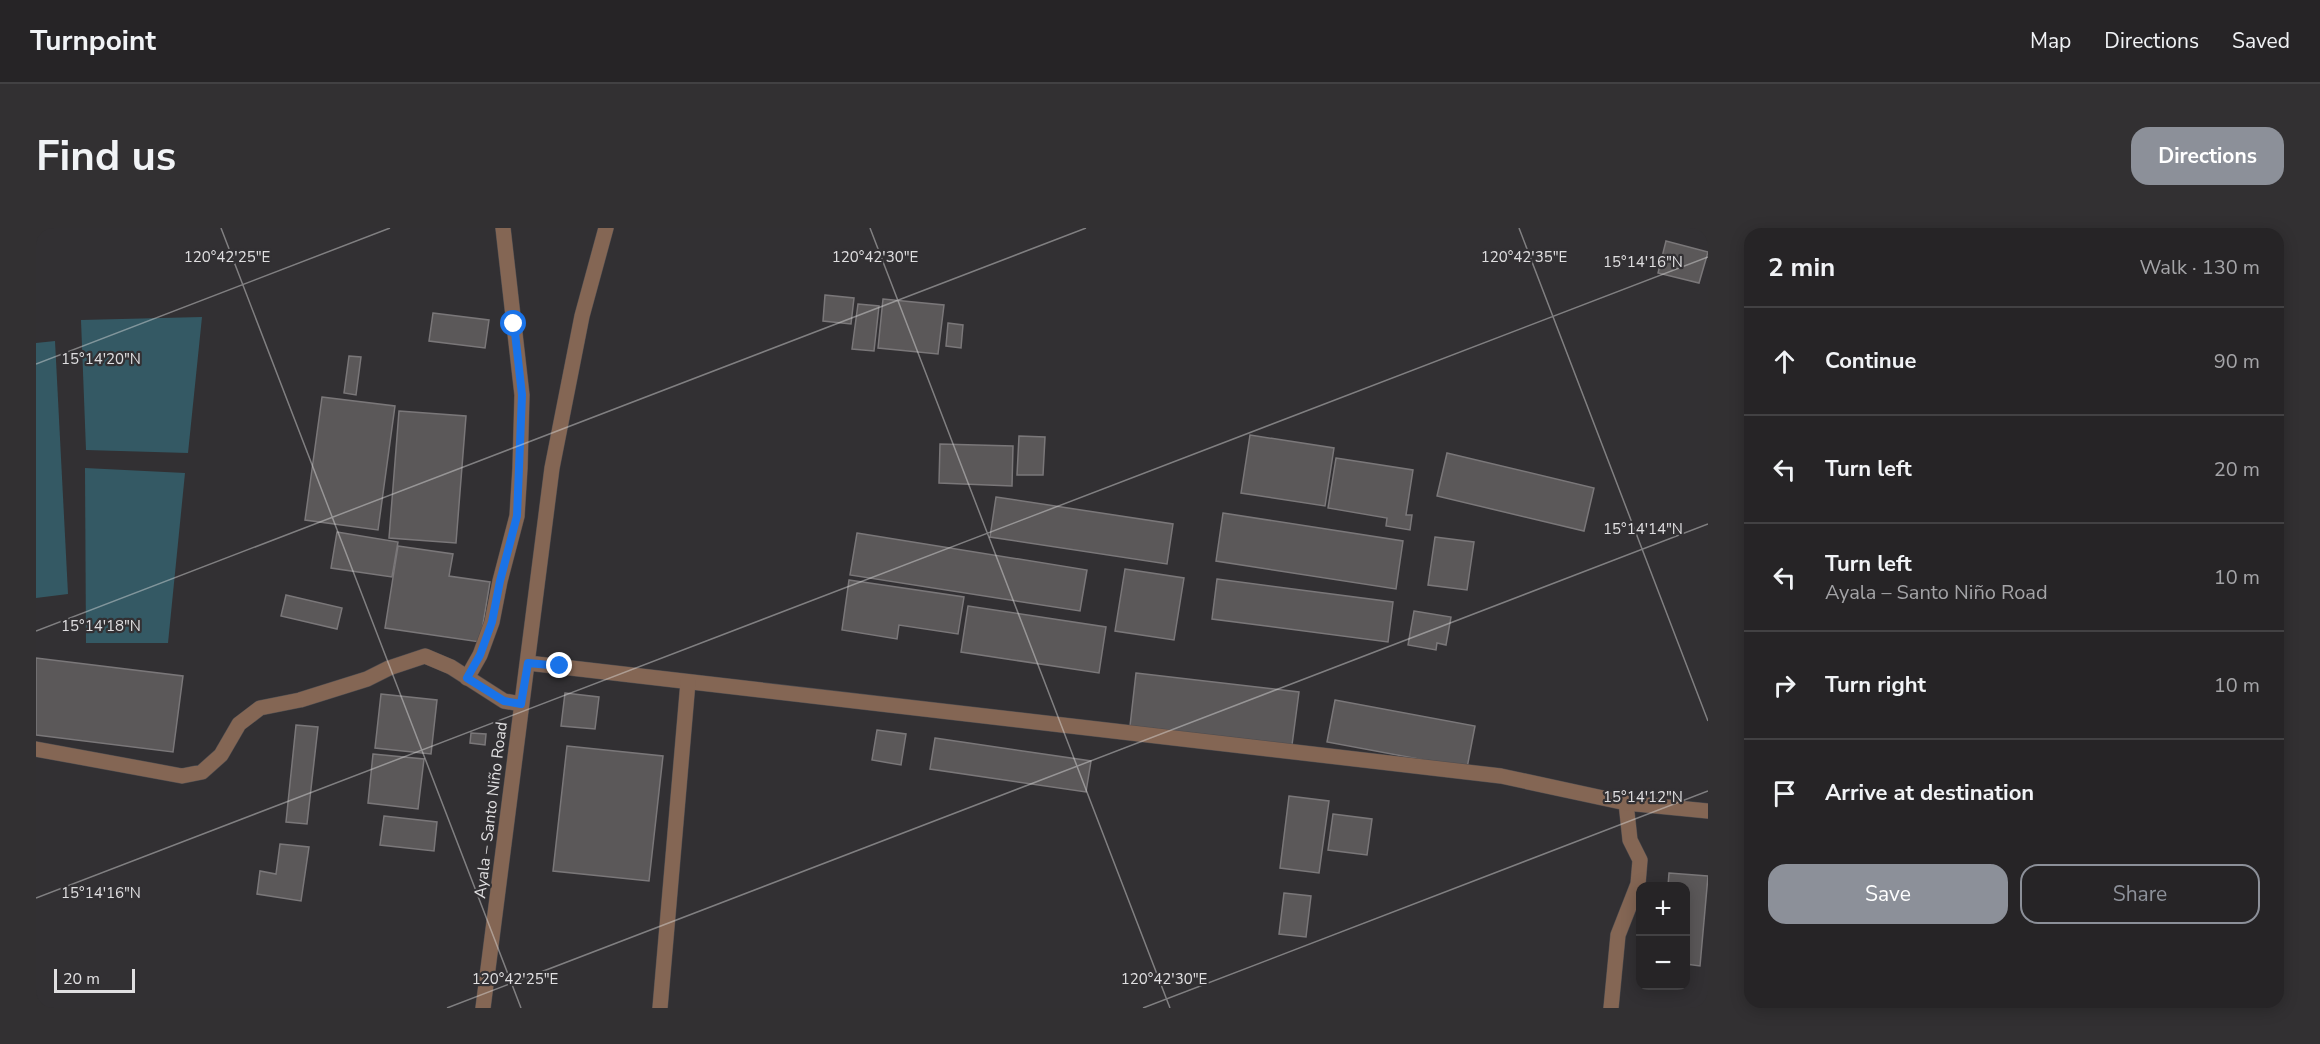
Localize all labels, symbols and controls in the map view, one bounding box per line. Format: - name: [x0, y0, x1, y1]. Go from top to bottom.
- text: Turnpoint: [30, 22, 156, 60]
- text: Map: [2030, 27, 2071, 55]
- text: Directions: [2104, 27, 2199, 55]
- text: Saved: [2232, 27, 2290, 55]
- button: Directions: [2131, 127, 2284, 185]
- text: Find us: [36, 128, 176, 185]
- text: 120°42'25"E: [184, 247, 270, 267]
- text: 120°42'30"E: [832, 247, 918, 267]
- text: 120°42'35"E: [1481, 247, 1567, 267]
- text: 2 min: [1768, 250, 1835, 285]
- text: 15°14'16"N: [1603, 252, 1683, 272]
- text: Walk · 130 m: [2140, 254, 2260, 281]
- route start: [500, 310, 526, 336]
- icon: ahead: [1768, 345, 1801, 378]
- text: Continue: [1825, 346, 1916, 376]
- text: 90 m: [2214, 348, 2260, 375]
- text: 15°14'20"N: [61, 349, 141, 369]
- icon: left: [1768, 453, 1801, 486]
- text: Turn left: [1825, 454, 1912, 484]
- text: 20 m: [2214, 456, 2260, 483]
- text: 15°14'14"N: [1603, 519, 1683, 539]
- text: Turn left: [1825, 549, 1912, 579]
- icon: left: [1768, 561, 1801, 594]
- text: 10 m: [2214, 564, 2260, 591]
- text: Ayala – Santo Niño Road: [1825, 579, 2048, 606]
- text: 15°14'18"N: [61, 616, 141, 636]
- route end: [546, 652, 572, 678]
- icon: right: [1768, 669, 1801, 702]
- text: Turn right: [1825, 670, 1926, 700]
- text: 10 m: [2214, 672, 2260, 699]
- street label: Ayala – Santo Niño Road: [469, 720, 513, 900]
- icon: arrive: [1768, 777, 1801, 810]
- text: Arrive at destination: [1825, 778, 2034, 808]
- text: 15°14'12"N: [1603, 787, 1683, 807]
- button: Save: [1768, 864, 2008, 924]
- button: Share: [2020, 864, 2260, 924]
- map controls: [1636, 882, 1690, 990]
- button: +: [1636, 882, 1690, 936]
- text: 15°14'16"N: [61, 883, 141, 903]
- button: −: [1636, 936, 1690, 990]
- scale bar: [54, 966, 135, 994]
- text: 20 m: [63, 968, 100, 990]
- text: 120°42'25"E: [472, 969, 558, 989]
- text: 120°42'30"E: [1121, 969, 1207, 989]

